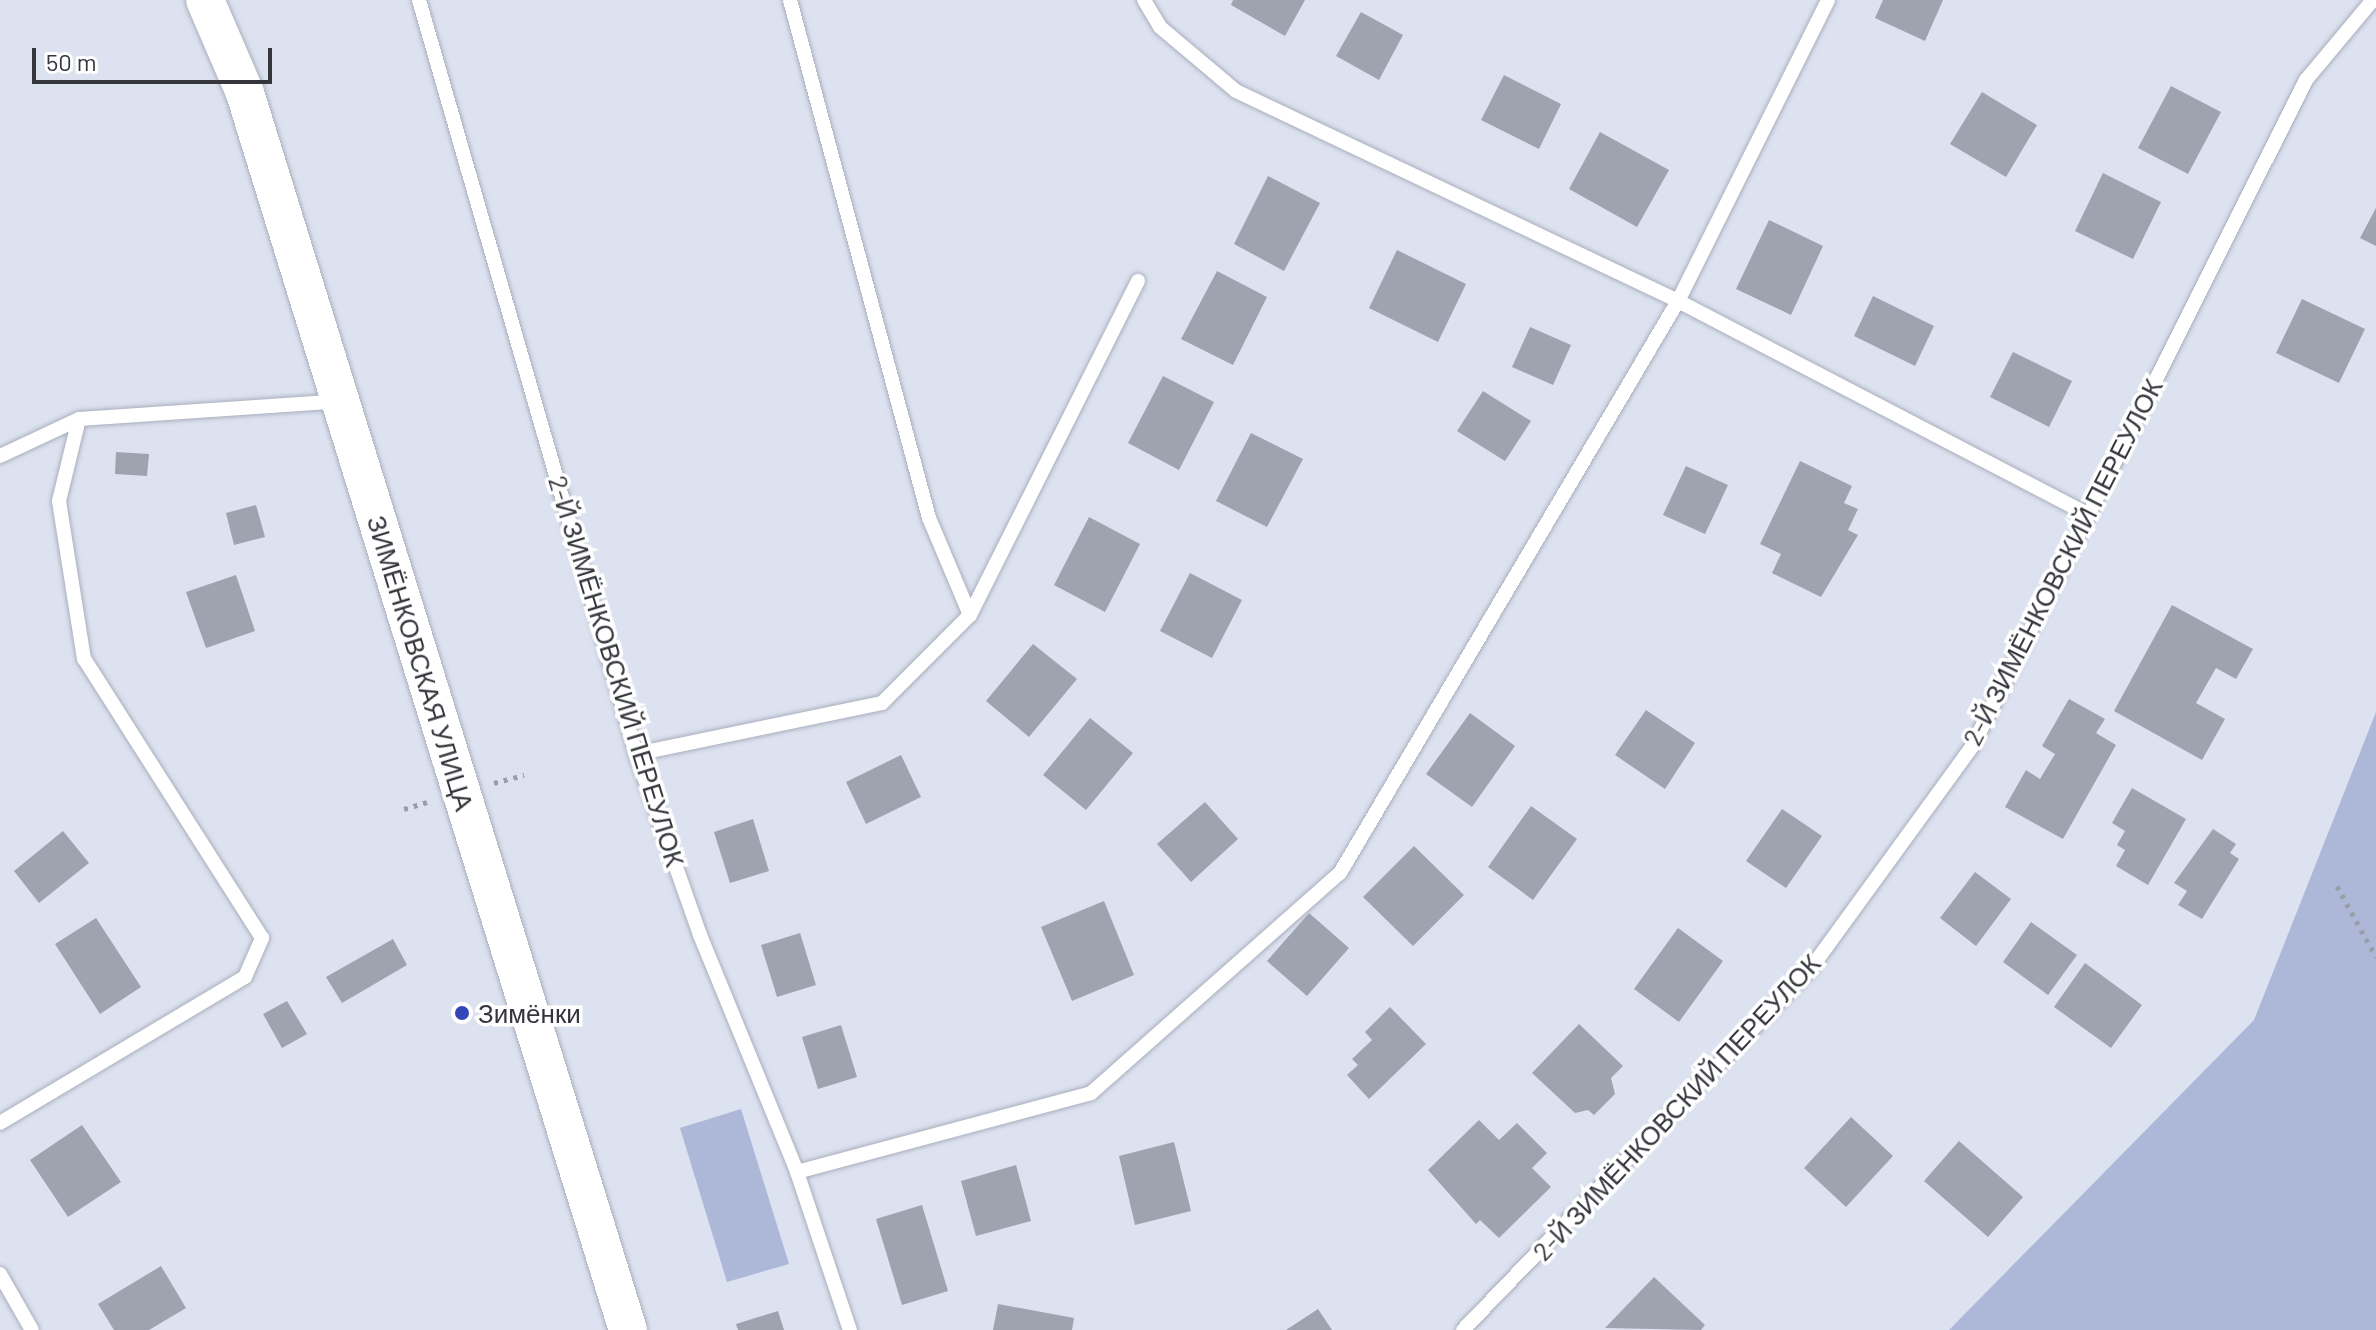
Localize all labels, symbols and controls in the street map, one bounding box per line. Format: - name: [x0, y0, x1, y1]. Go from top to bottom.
- scale bar: [36, 32, 276, 82]
- text: 50 m: [46, 47, 97, 76]
- street label: 2-Й ЗИМЁНКОВСКИЙ ПЕРЕУЛОК: [1956, 374, 2168, 750]
- street label: 2-Й ЗИМЁНКОВСКИЙ ПЕРЕУЛОК: [543, 472, 691, 870]
- street label: ЗИМЁНКОВСКАЯ УЛИЦА: [361, 512, 481, 814]
- street label: 2-Й ЗИМЁНКОВСКИЙ ПЕРЕУЛОК: [1526, 947, 1826, 1267]
- place label: Зимёнки: [478, 997, 581, 1029]
- marker: Зимёнки: [453, 1004, 471, 1022]

